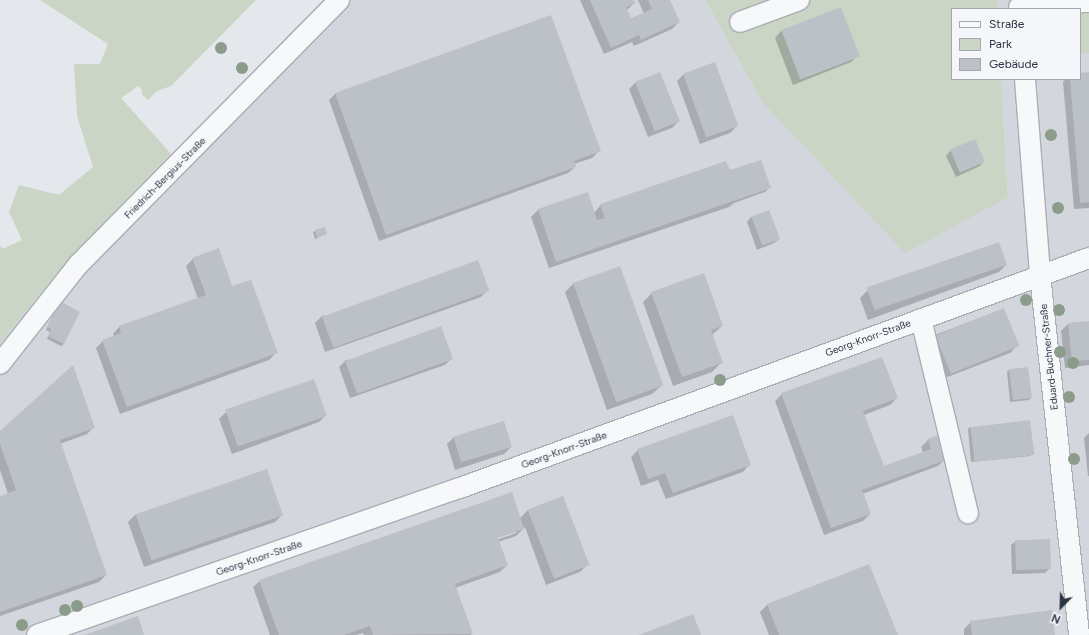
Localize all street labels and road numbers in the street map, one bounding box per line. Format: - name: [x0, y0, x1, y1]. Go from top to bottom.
- street label: Friedrich-Bergius-Straße: [122, 135, 208, 221]
- street label: Eduard-Buchner-Straße: [1037, 303, 1061, 411]
- street label: Georg-Knorr-Straße: [824, 317, 912, 359]
- street label: Georg-Knorr-Straße: [520, 429, 608, 471]
- street label: Georg-Knorr-Straße: [214, 538, 304, 578]

